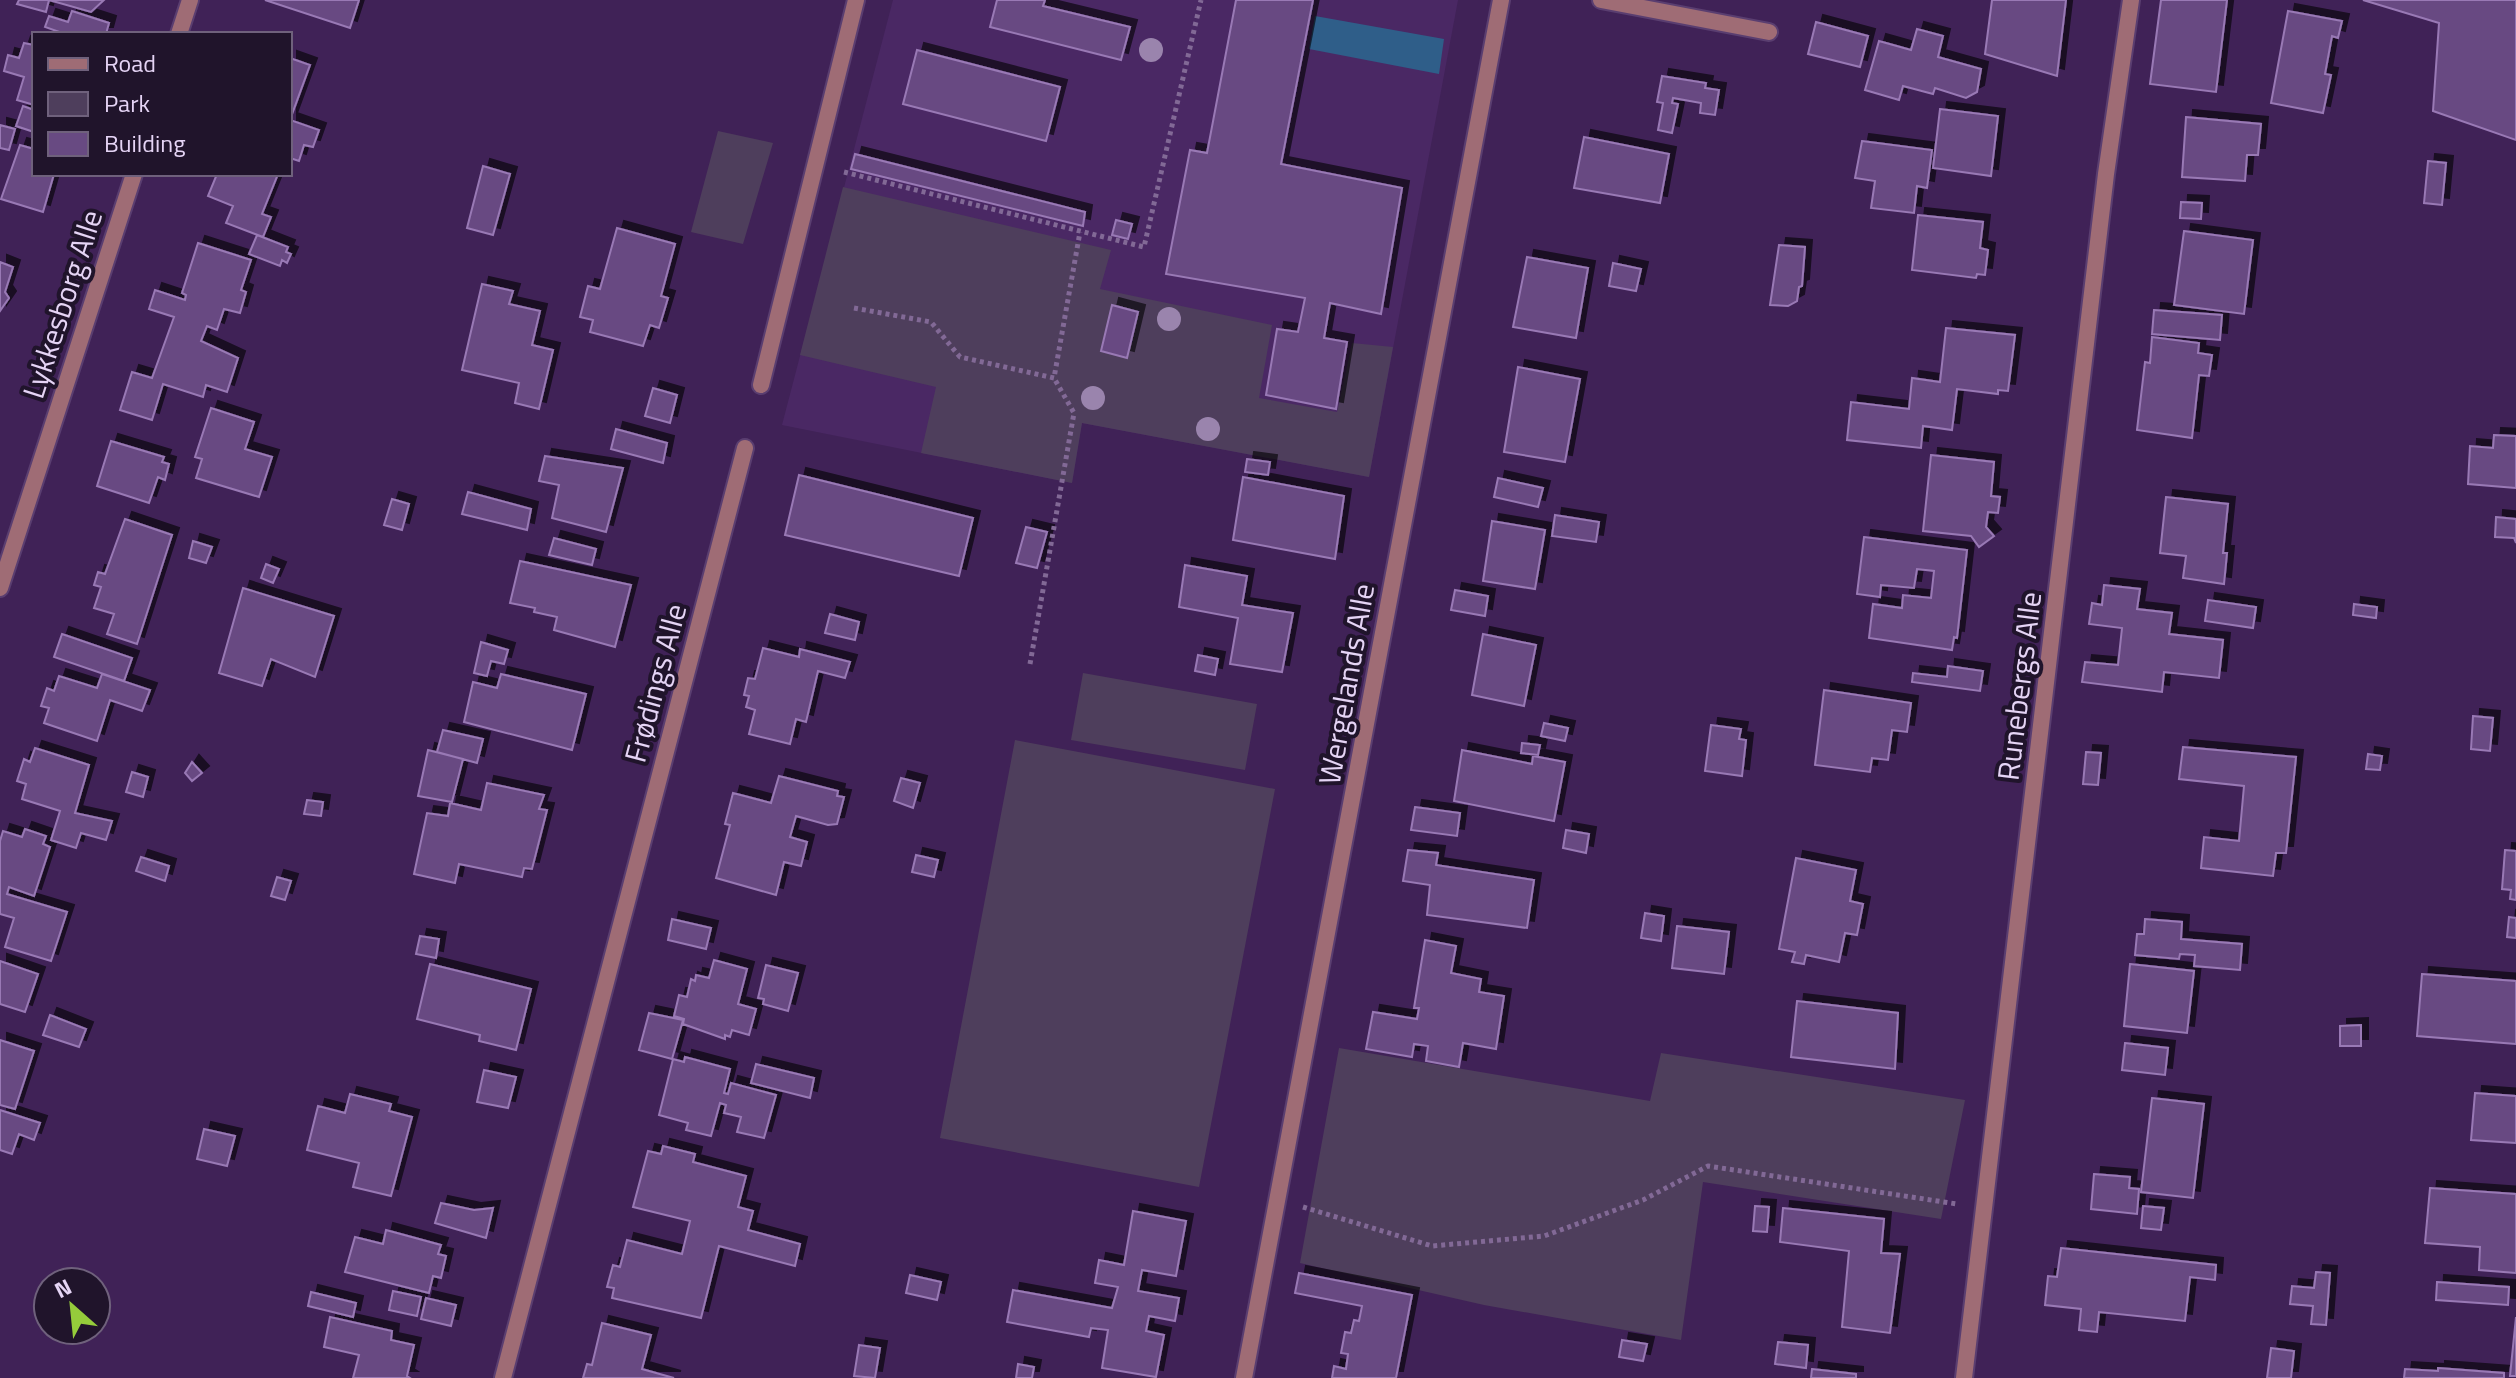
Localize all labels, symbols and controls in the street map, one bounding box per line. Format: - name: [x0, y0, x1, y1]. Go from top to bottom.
- legend: [32, 32, 292, 176]
- text: Road: [104, 45, 156, 81]
- text: Park: [104, 85, 150, 121]
- text: Building: [104, 125, 186, 161]
- street label: Lykkesborg Alle: [10, 204, 114, 404]
- street label: Wergelands Alle: [1306, 580, 1386, 788]
- street label: Runebergs Alle: [1985, 589, 2053, 783]
- street label: Frødings Alle: [612, 599, 698, 767]
- north arrow: [32, 1266, 112, 1346]
- text: N: [48, 1270, 77, 1307]

